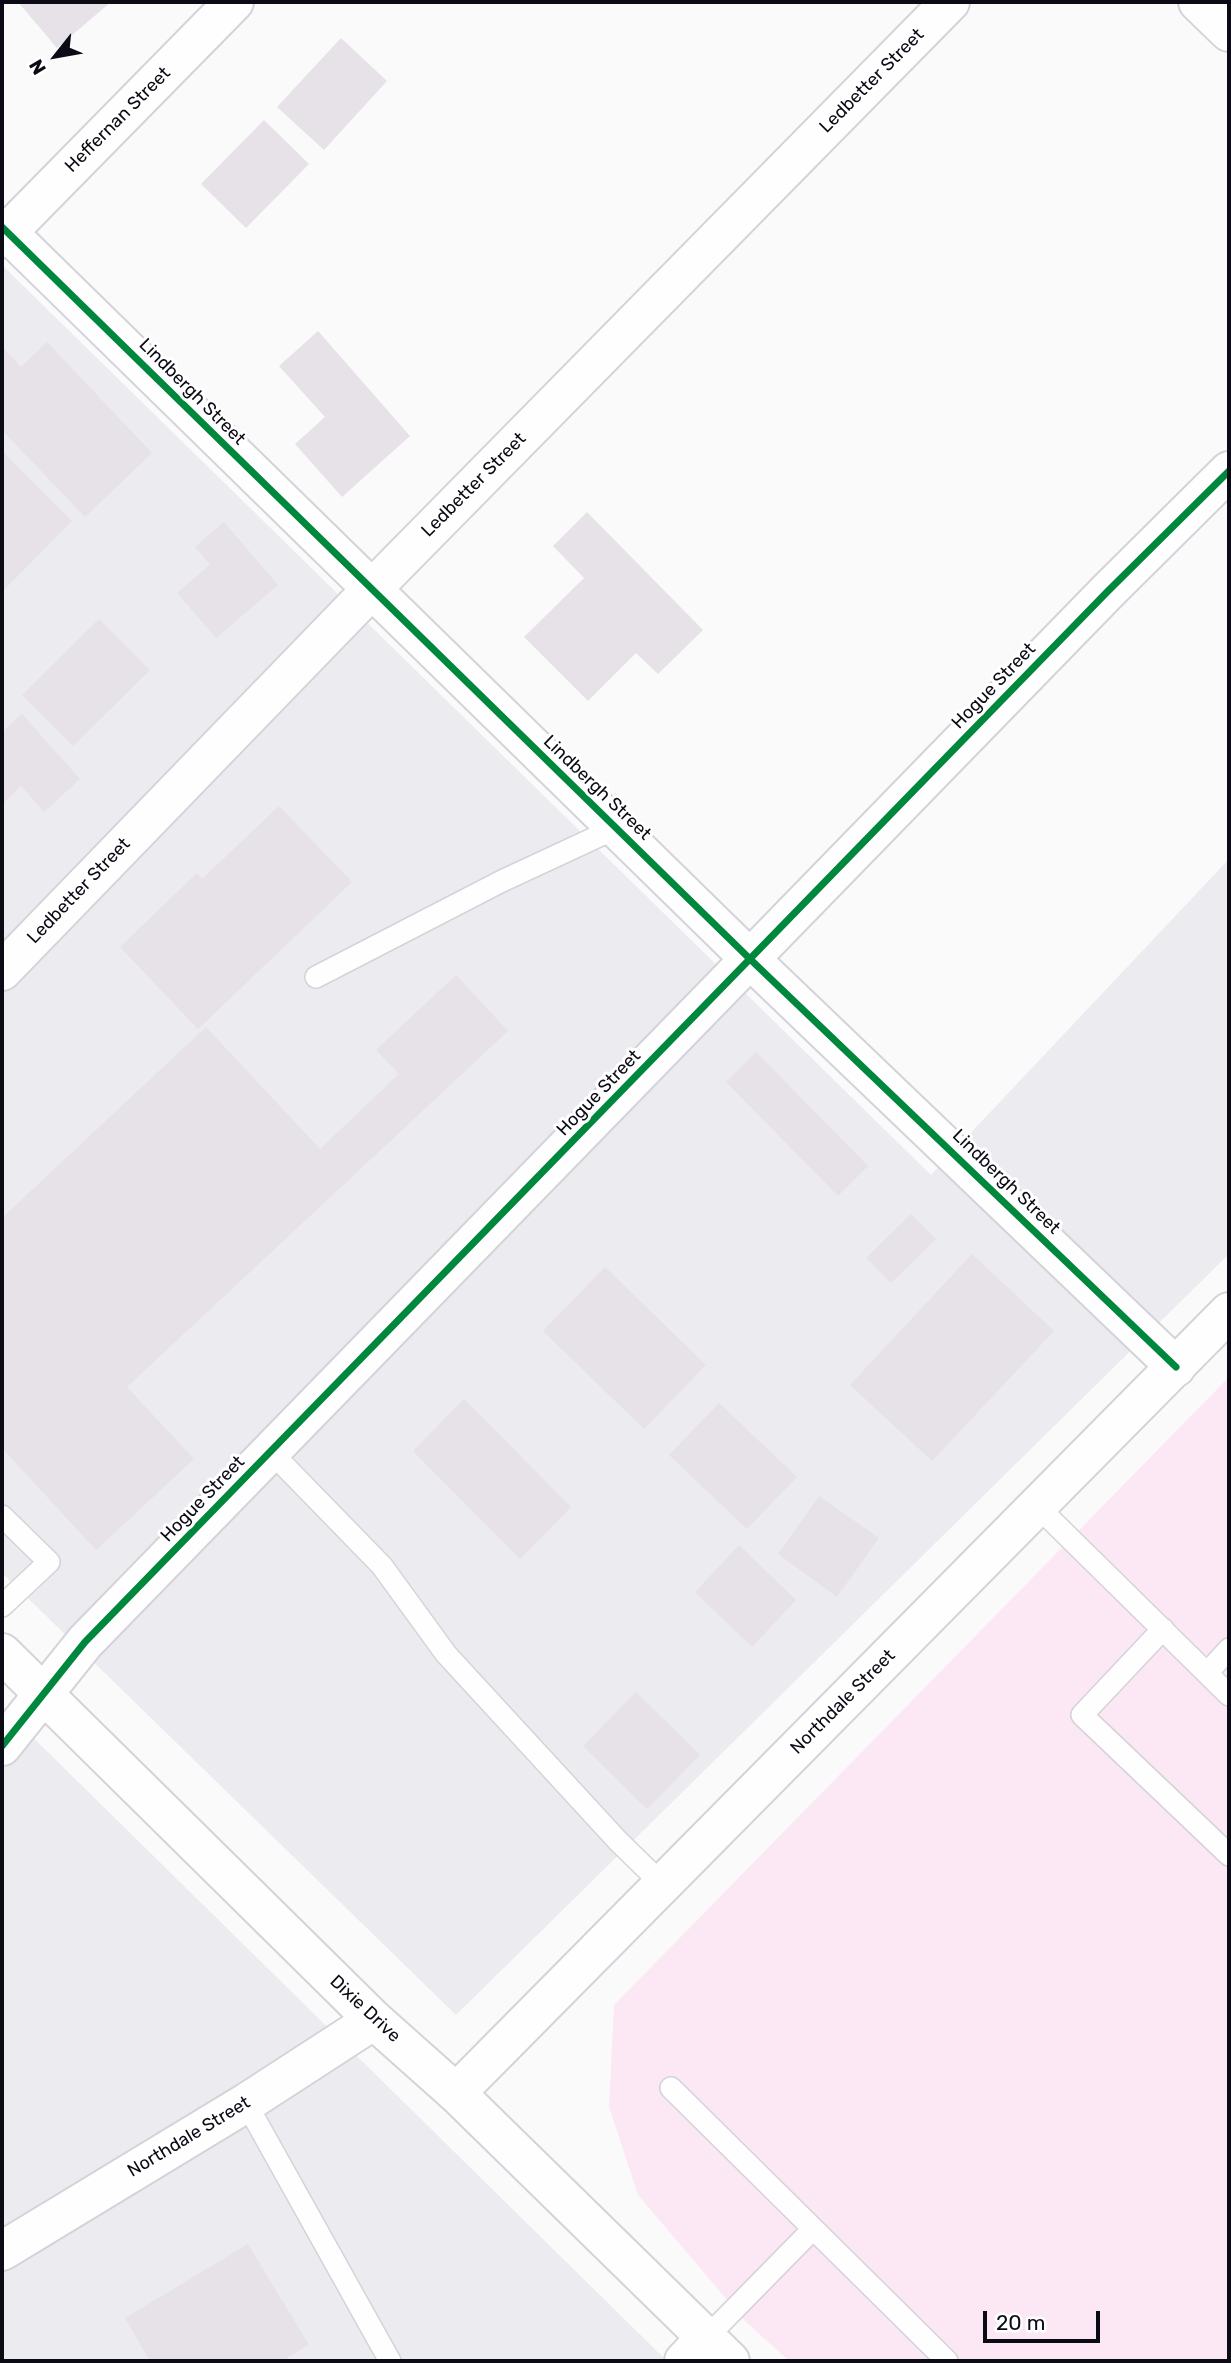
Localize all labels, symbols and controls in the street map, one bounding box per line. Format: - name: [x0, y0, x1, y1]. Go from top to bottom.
- north arrow: [21, 21, 91, 91]
- street label: Ledbetter Street: [815, 24, 929, 138]
- text: N: [24, 55, 51, 79]
- street label: Heffernan Street: [61, 63, 175, 177]
- street label: Lindbergh Street: [134, 334, 250, 450]
- street label: Ledbetter Street: [417, 428, 531, 542]
- street label: Hogue Street: [948, 638, 1040, 734]
- street label: Lindbergh Street: [539, 731, 655, 845]
- street label: Ledbetter Street: [23, 834, 135, 948]
- street label: Hogue Street: [553, 1045, 645, 1141]
- street label: Lindbergh Street: [948, 1125, 1064, 1239]
- street label: Hogue Street: [157, 1451, 249, 1547]
- street label: Northdale Street: [786, 1645, 900, 1759]
- street label: Dixie Drive: [325, 1971, 405, 2047]
- street label: Northdale Street: [124, 2092, 254, 2182]
- scale bar: [986, 2296, 1103, 2340]
- text: 20 m: [996, 2310, 1045, 2335]

